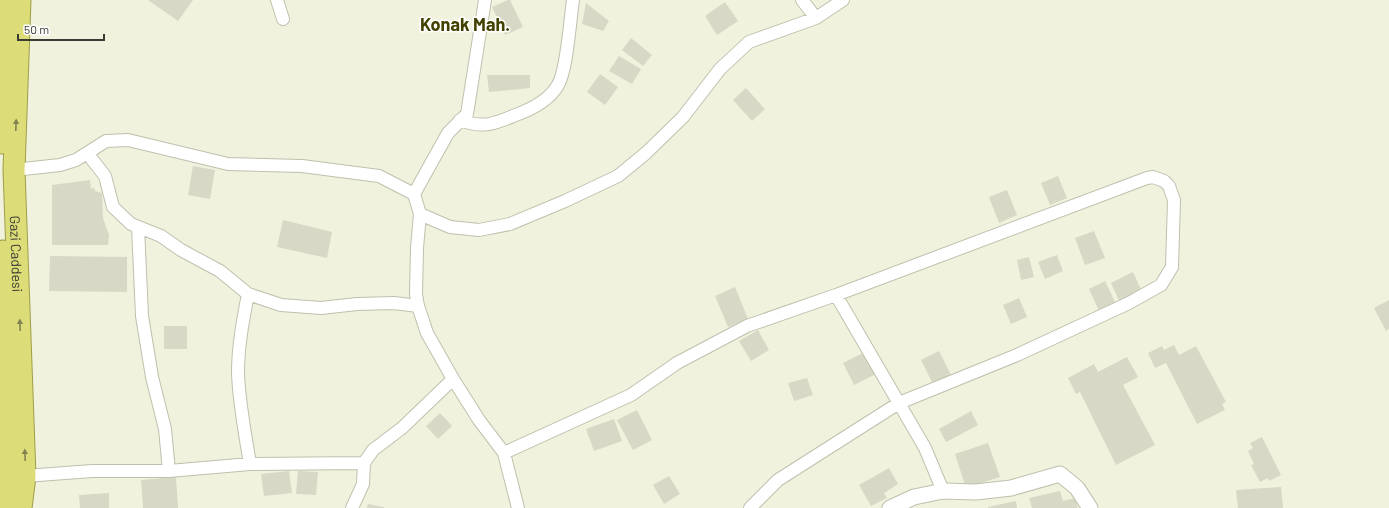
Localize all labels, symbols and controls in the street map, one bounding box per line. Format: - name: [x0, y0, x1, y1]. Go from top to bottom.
- district label: Konak Mah.: [420, 13, 510, 35]
- scale bar: [18, 16, 104, 42]
- text: 50 m: [24, 22, 49, 36]
- one-way arrow: [13, 118, 19, 131]
- street label: Gazi Caddesi: [7, 215, 27, 293]
- one-way arrow: [17, 318, 23, 331]
- one-way arrow: [21, 449, 28, 461]

